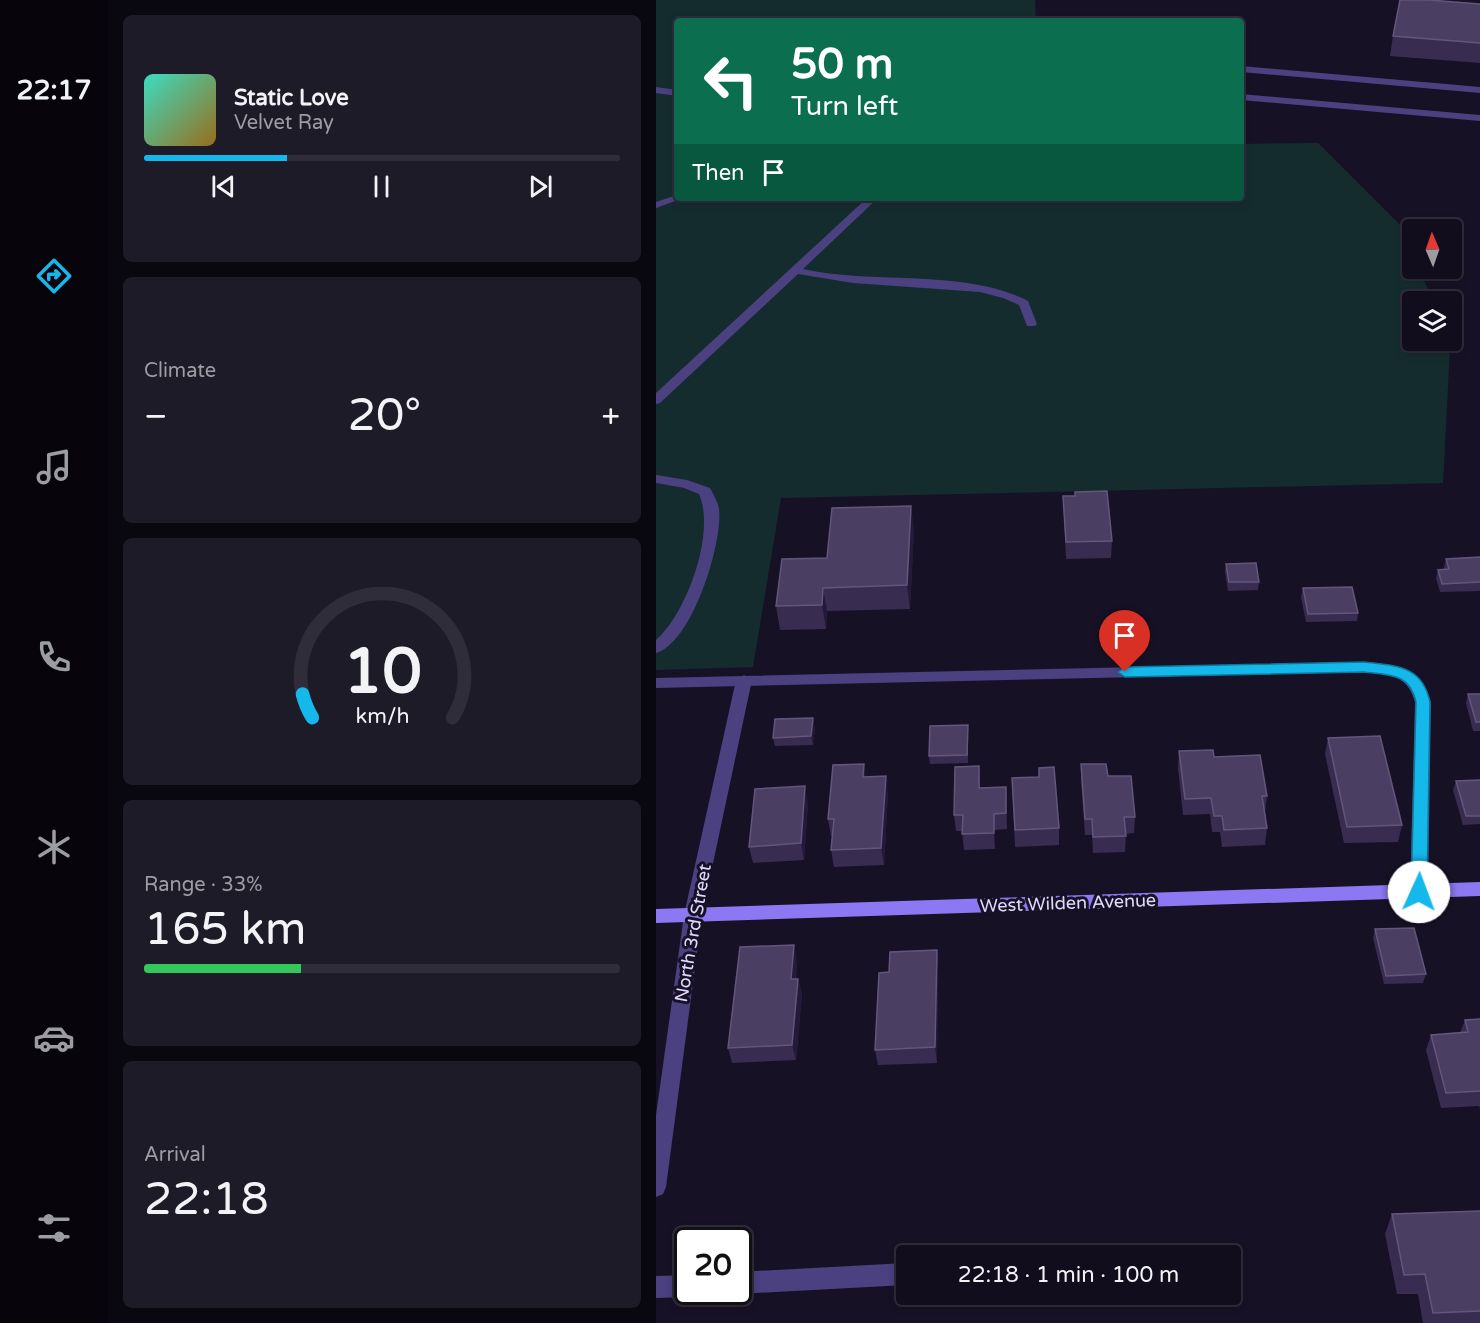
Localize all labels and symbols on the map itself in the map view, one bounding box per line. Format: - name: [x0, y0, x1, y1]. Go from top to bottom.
- north arrow: [1402, 219, 1462, 279]
- pin: [1099, 610, 1150, 672]
- position arrow: [1387, 860, 1451, 924]
- street label: North 3rd Street: [670, 862, 716, 1004]
- street label: West Wilden Avenue: [980, 889, 1156, 917]
- speed limit sign: 20: [674, 1227, 752, 1305]

